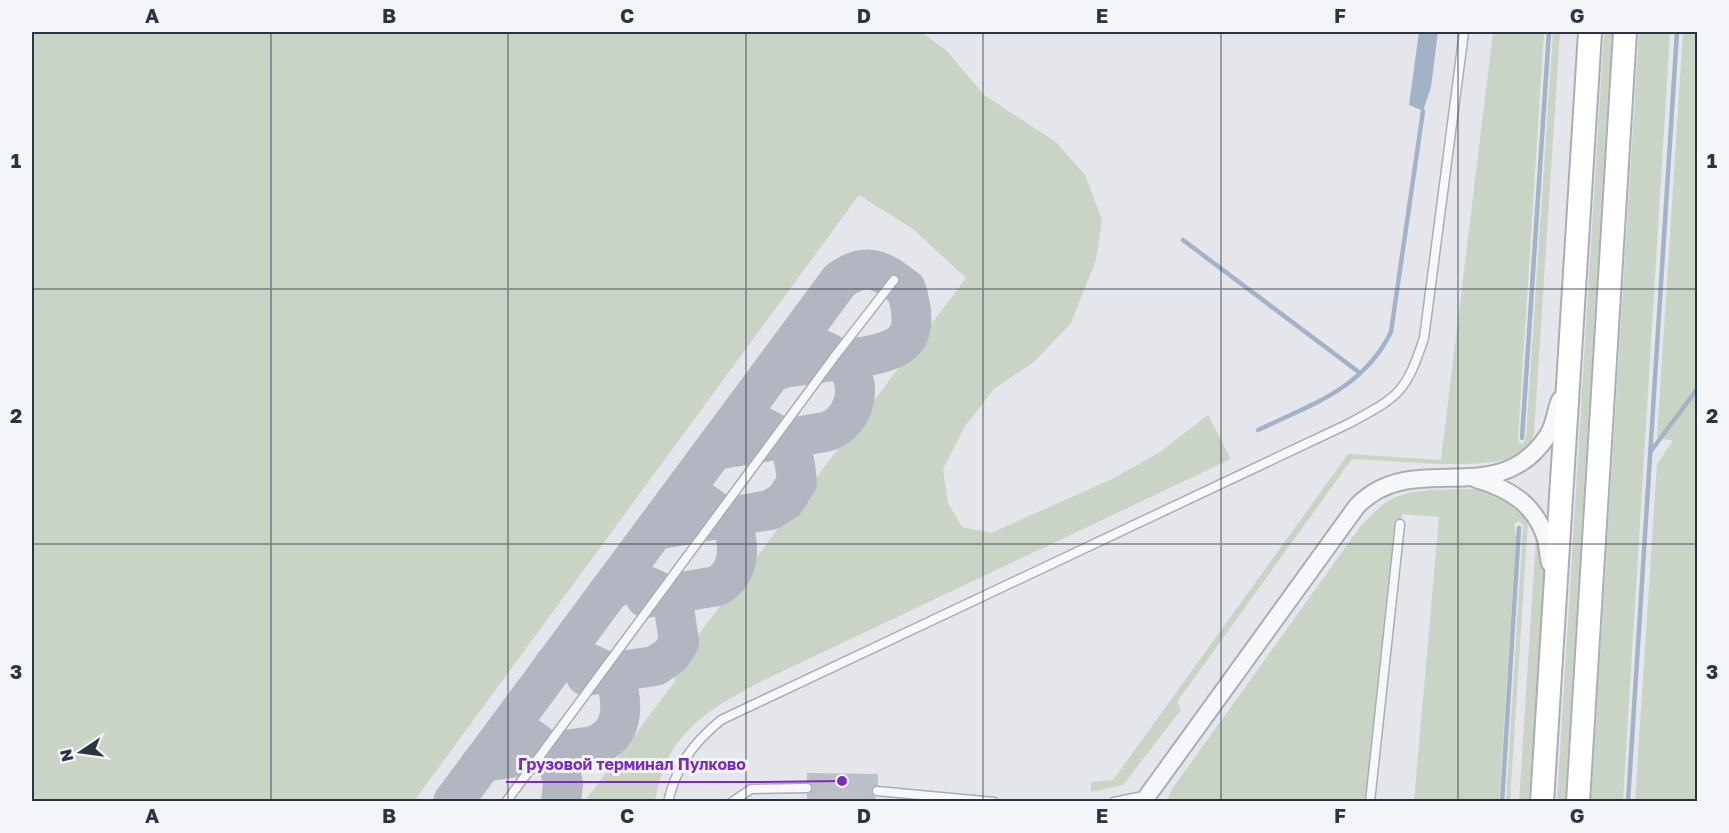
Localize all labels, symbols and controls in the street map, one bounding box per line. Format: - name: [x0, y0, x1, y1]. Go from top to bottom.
- text: A: [145, 3, 159, 27]
- text: B: [382, 3, 396, 27]
- text: C: [620, 3, 634, 27]
- text: D: [857, 3, 871, 27]
- text: E: [1096, 3, 1108, 27]
- text: F: [1334, 3, 1346, 27]
- text: G: [1570, 3, 1584, 27]
- text: 1: [11, 148, 21, 172]
- text: 1: [1707, 148, 1717, 172]
- text: 2: [10, 403, 22, 427]
- text: 2: [1706, 403, 1718, 427]
- text: 3: [10, 659, 22, 683]
- text: 3: [1706, 659, 1718, 683]
- north arrow: [51, 722, 111, 782]
- text: N: [55, 747, 77, 764]
- callout: Грузовой терминал Пулково: [506, 748, 758, 782]
- text: Грузовой терминал Пулково: [518, 754, 746, 774]
- text: A: [145, 803, 159, 827]
- text: B: [382, 803, 396, 827]
- text: C: [620, 803, 634, 827]
- text: D: [857, 803, 871, 827]
- text: E: [1096, 803, 1108, 827]
- text: F: [1334, 803, 1346, 827]
- text: G: [1570, 803, 1584, 827]

